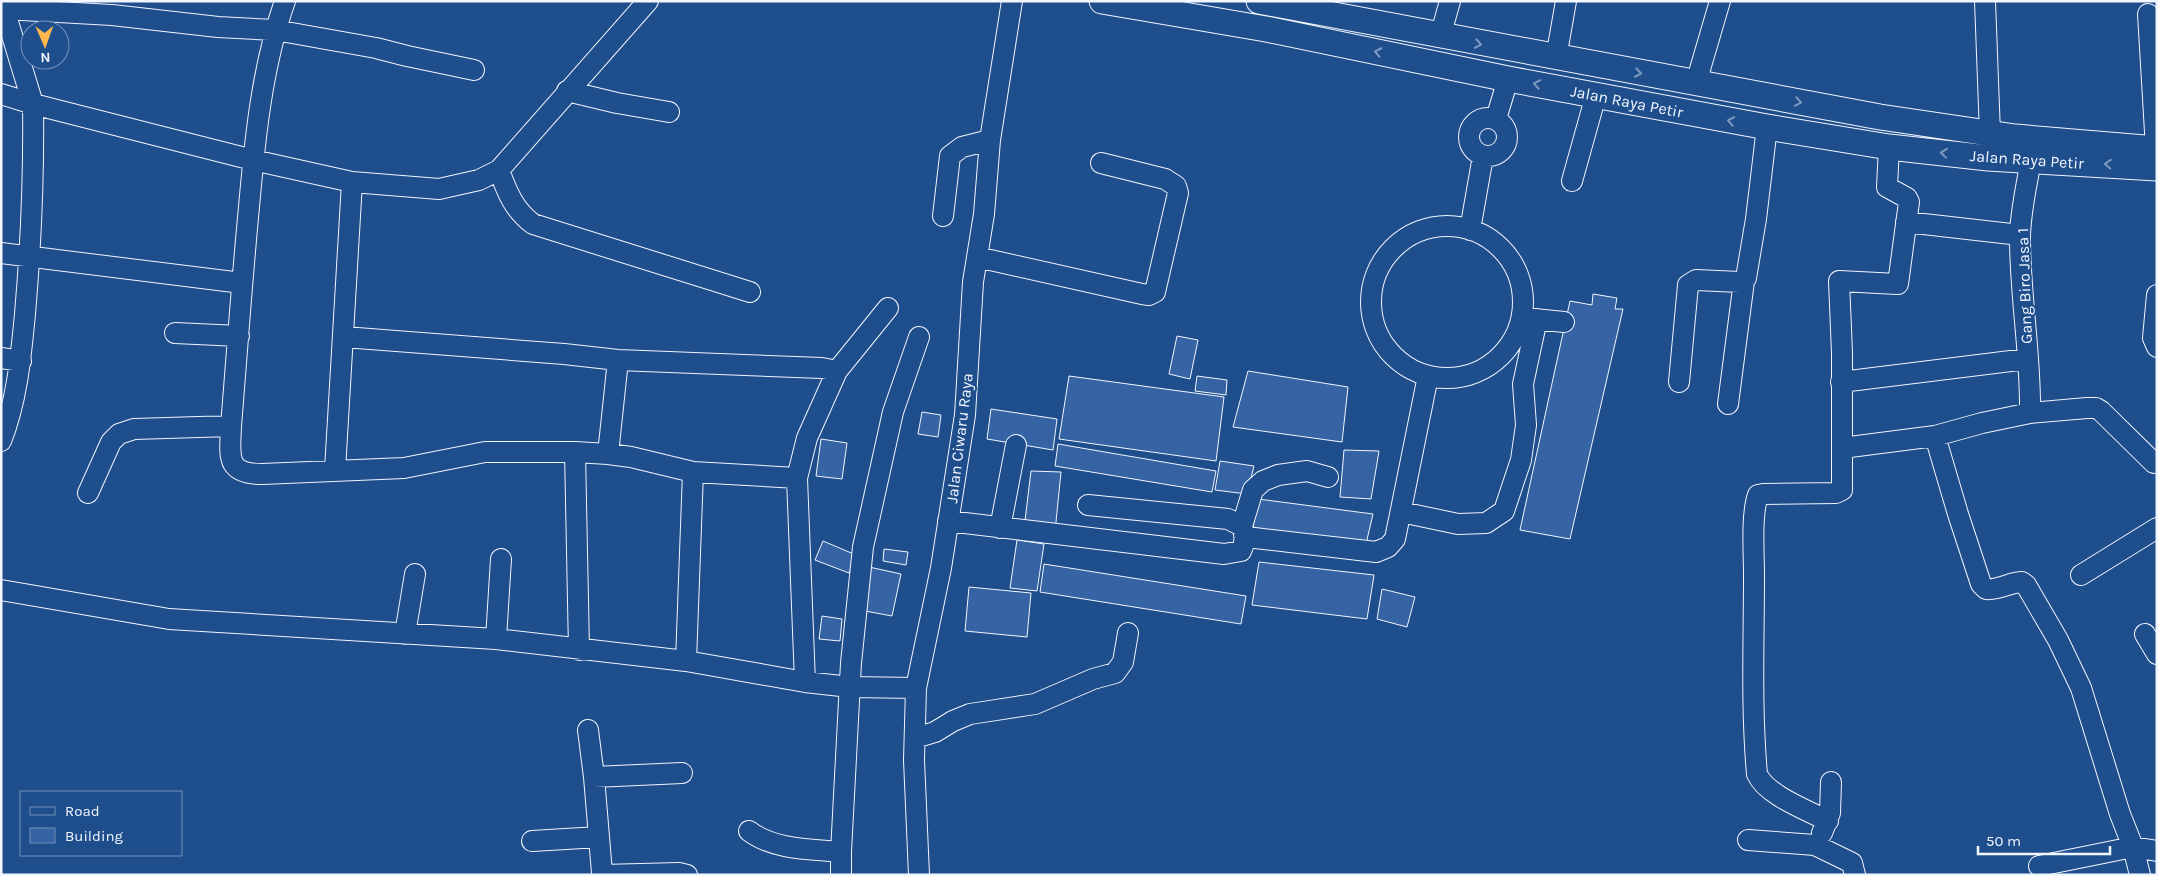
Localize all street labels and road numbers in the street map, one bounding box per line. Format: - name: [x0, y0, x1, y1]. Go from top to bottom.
- street label: Jalan Raya Petir: [1569, 81, 1685, 122]
- street label: Jalan Raya Petir: [1969, 146, 2085, 173]
- street label: Gang Biro Jasa 1: [2013, 228, 2036, 344]
- street label: Jalan Ciwaru Raya: [942, 372, 977, 504]

